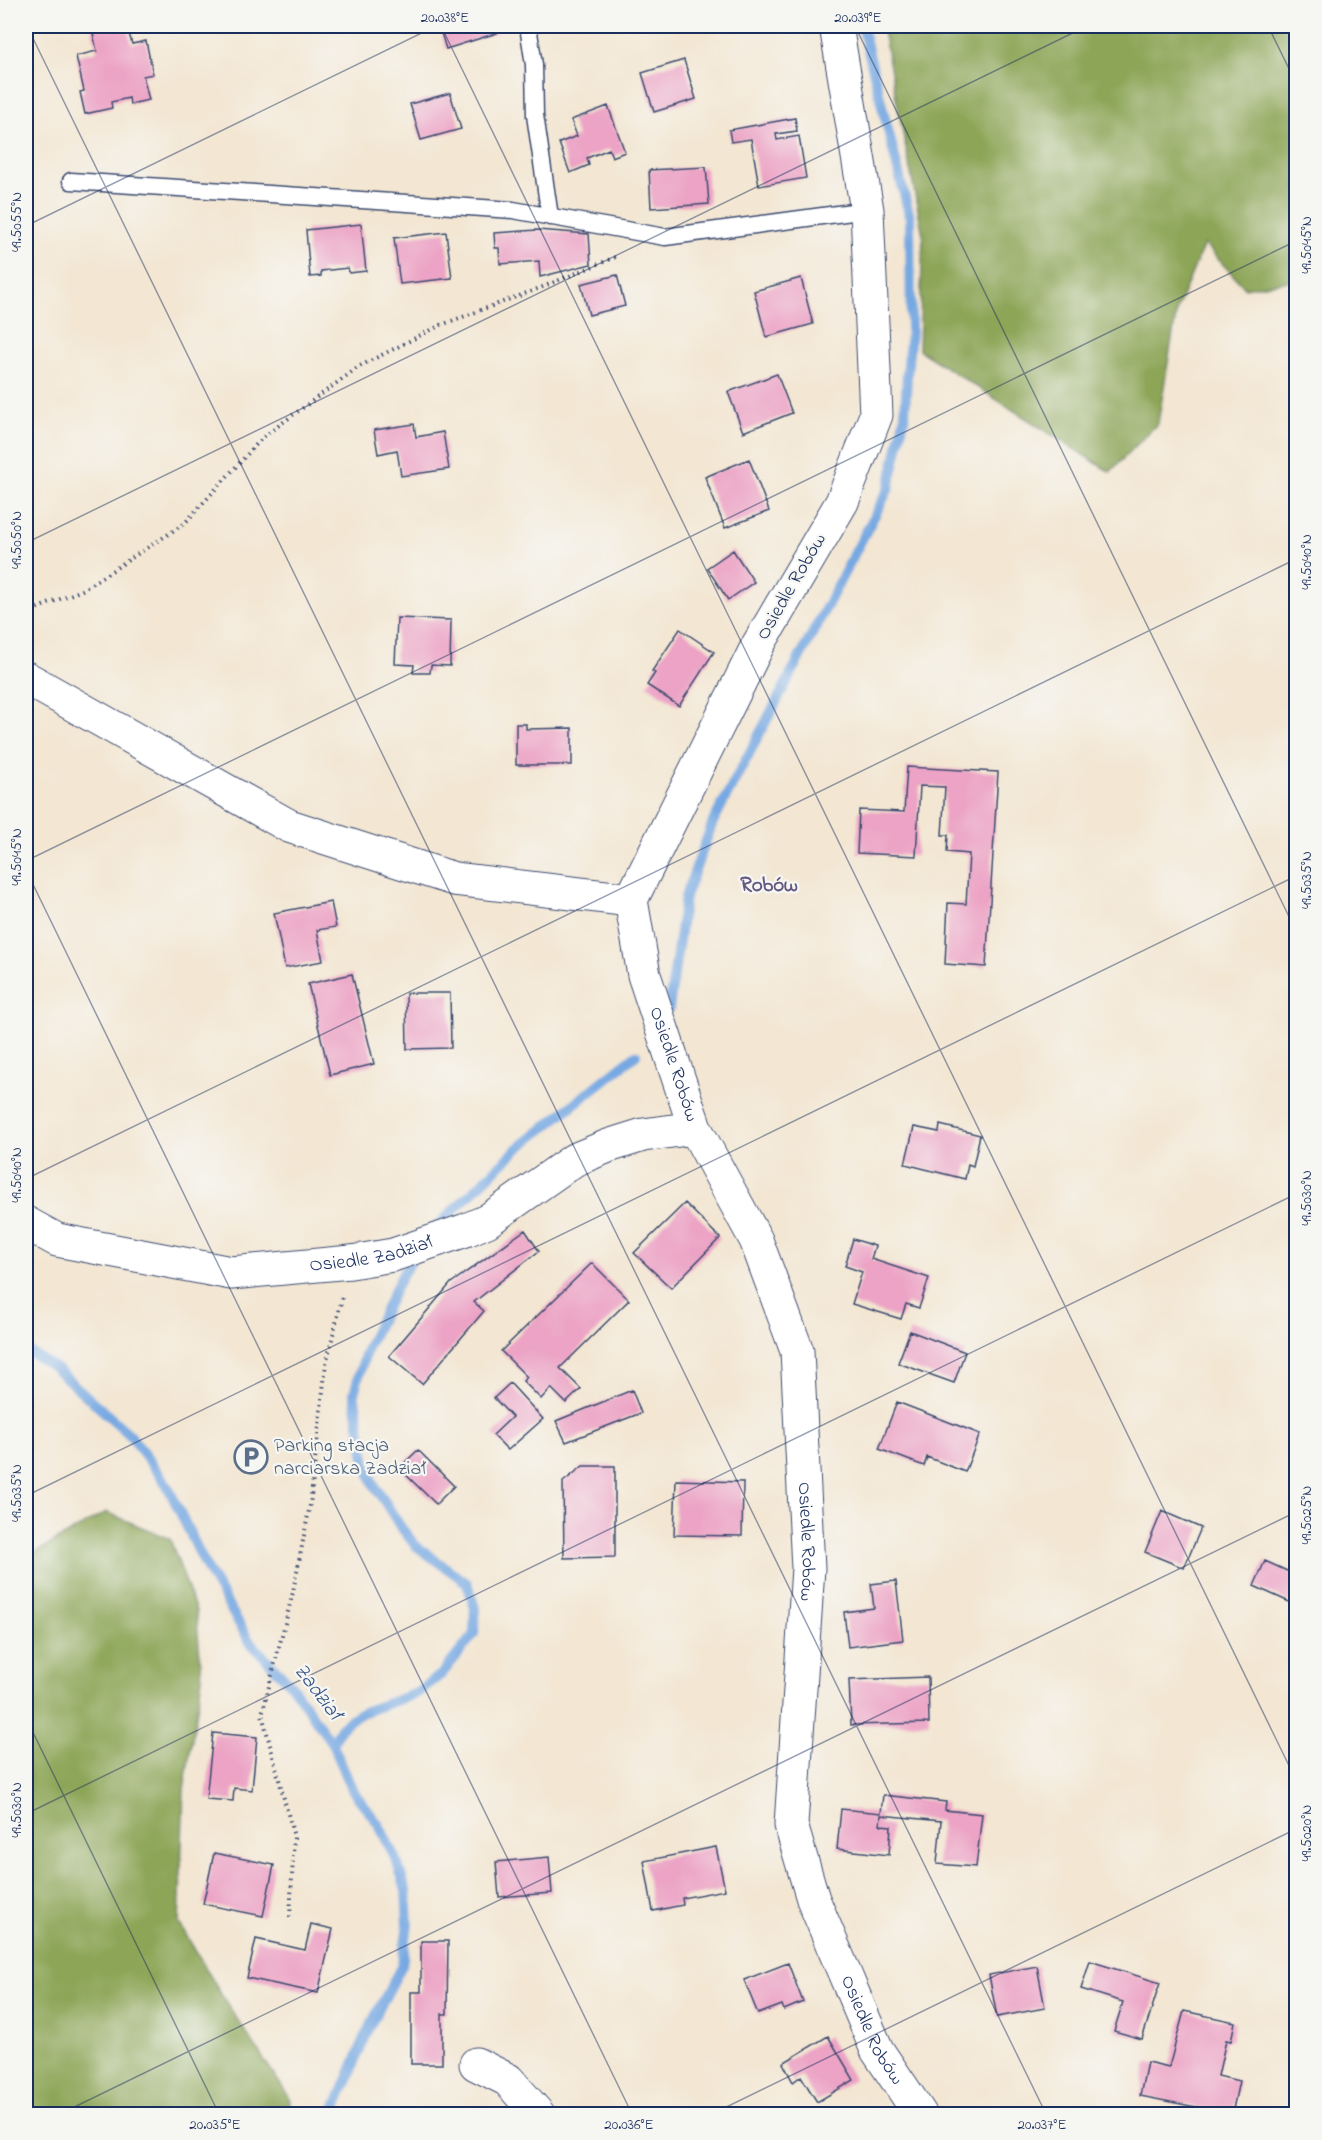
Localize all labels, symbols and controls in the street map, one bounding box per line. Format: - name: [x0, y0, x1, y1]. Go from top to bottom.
- text: 20.038°E: [421, 7, 469, 29]
- text: 20.039°E: [834, 7, 882, 29]
- text: 49.5055°N: [6, 192, 28, 252]
- text: 49.5045°N: [1296, 216, 1318, 274]
- text: 49.5050°N: [6, 511, 28, 569]
- street label: Osiedle Robów: [750, 528, 834, 646]
- text: 49.5040°N: [1296, 534, 1318, 590]
- text: 49.5045°N: [6, 828, 28, 886]
- text: 49.5035°N: [1296, 851, 1318, 909]
- district label: Robów: [740, 871, 798, 901]
- street label: Osiedle Robów: [641, 1003, 706, 1125]
- text: 49.5040°N: [6, 1147, 28, 1203]
- text: 49.5030°N: [1296, 1170, 1318, 1226]
- street label: Osiedle Zadział: [308, 1228, 437, 1280]
- place label: Parking stacja narciarska Zadział: [274, 1432, 426, 1484]
- parking icon: Parking stacja narciarska Zadział: [233, 1439, 269, 1475]
- text: 49.5035°N: [6, 1464, 28, 1522]
- street label: Osiedle Robów: [789, 1481, 823, 1602]
- text: 49.5025°N: [1296, 1486, 1318, 1545]
- water label: Zadział: [286, 1658, 351, 1730]
- text: 49.5030°N: [6, 1782, 28, 1838]
- text: 49.5020°N: [1296, 1805, 1318, 1861]
- street label: Osiedle Robów: [832, 1971, 911, 2091]
- text: 20.035°E: [189, 2114, 241, 2136]
- text: 20.036°E: [604, 2114, 654, 2136]
- text: 20.037°E: [1018, 2114, 1066, 2136]

